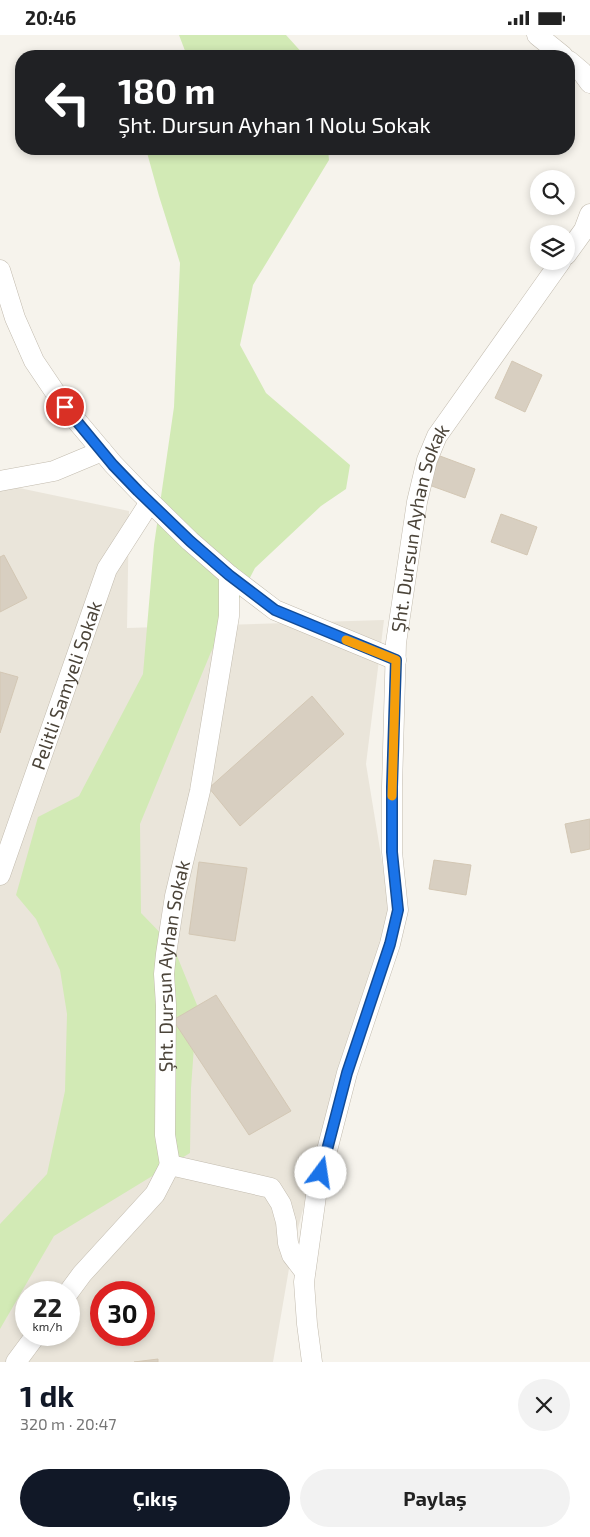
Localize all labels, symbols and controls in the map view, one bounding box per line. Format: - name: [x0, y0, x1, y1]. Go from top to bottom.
- text: 20:46: [25, 6, 76, 29]
- text: 180 m: [118, 69, 215, 111]
- icon: left: [35, 70, 100, 135]
- text: Şht. Dursun Ayhan 1 Nolu Sokak: [118, 111, 431, 137]
- map controls: [530, 170, 575, 270]
- button: search: [530, 170, 575, 215]
- button: layers: [530, 225, 575, 270]
- pin: [44, 386, 86, 428]
- icon: arrive: [51, 393, 79, 421]
- street label: Şht. Dursun Ayhan Sokak: [386, 418, 453, 634]
- street label: Pelitli Samyeli Sokak: [26, 597, 106, 773]
- street label: Şht. Dursun Ayhan Sokak: [152, 857, 194, 1072]
- position arrow: [294, 1146, 346, 1198]
- speed limit sign: 30: [90, 1281, 155, 1346]
- text: 22: [33, 1292, 62, 1322]
- text: km/h: [33, 1319, 62, 1333]
- text: 1 dk: [20, 1377, 74, 1413]
- button: close: [518, 1379, 570, 1431]
- text: 320 m · 20:47: [20, 1414, 116, 1433]
- button: Çıkış: [20, 1469, 290, 1527]
- button: Paylaş: [300, 1469, 570, 1527]

